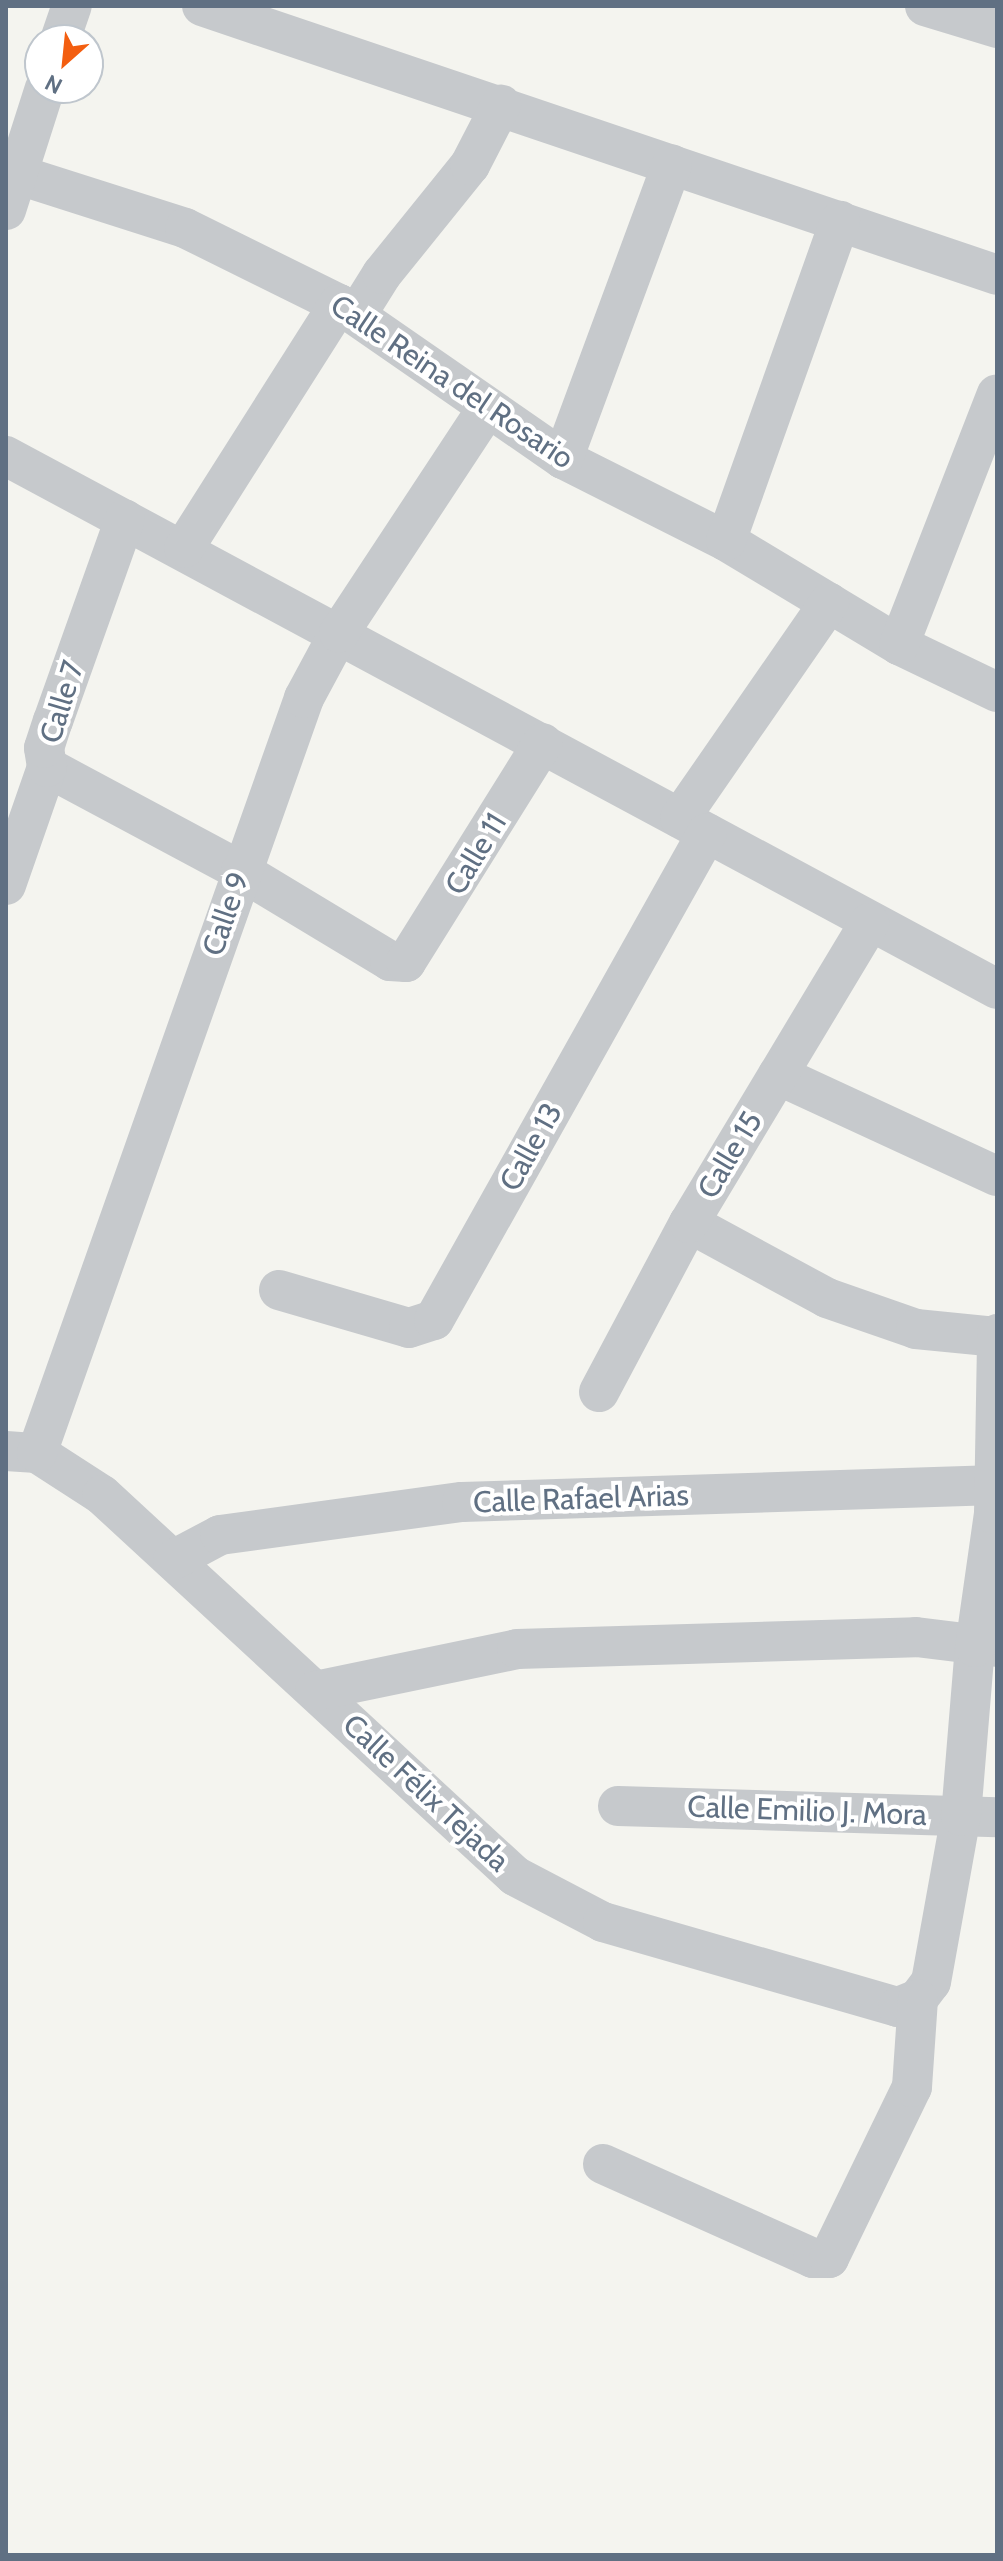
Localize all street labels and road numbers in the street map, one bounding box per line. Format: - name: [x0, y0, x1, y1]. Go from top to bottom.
- street label: Calle Reina del Rosario: [324, 287, 580, 477]
- street label: Calle 7: [32, 657, 92, 747]
- street label: Calle 11: [438, 807, 514, 901]
- street label: Calle 9: [195, 867, 257, 961]
- street label: Calle 13: [492, 1097, 570, 1197]
- street label: Calle 15: [690, 1105, 770, 1205]
- street label: Calle Rafael Arias: [473, 1477, 689, 1521]
- street label: Calle Félix Tejada: [335, 1707, 517, 1879]
- street label: Calle Emilio J. Mora: [687, 1789, 927, 1833]

